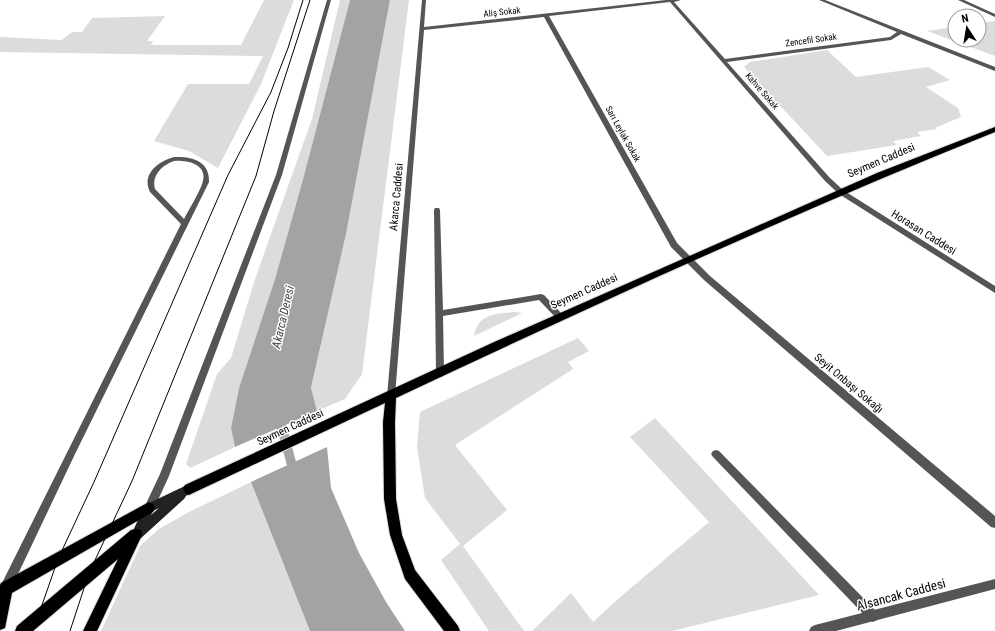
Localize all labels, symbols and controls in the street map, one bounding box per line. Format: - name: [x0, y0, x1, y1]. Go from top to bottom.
- street label: Aliş Sokak: [483, 5, 521, 19]
- north arrow: [947, 8, 987, 48]
- text: N: [960, 12, 970, 26]
- street label: Zencefil Sokak: [785, 31, 837, 49]
- street label: Kahve Sokak: [743, 71, 781, 111]
- street label: Sarı Leylak Sokak: [604, 104, 642, 164]
- street label: Seymen Caddesi: [846, 140, 917, 180]
- street label: Akarca Caddesi: [387, 163, 406, 231]
- street label: Horasan Caddesi: [889, 207, 959, 258]
- street label: Seymen Caddesi: [549, 271, 620, 312]
- water label: Akarca Deresi: [269, 284, 297, 351]
- street label: Seyit Onbaşı Sokağı: [812, 351, 886, 416]
- street label: Seymen Caddesi: [255, 406, 325, 449]
- street label: Alsancak Caddesi: [855, 575, 947, 614]

